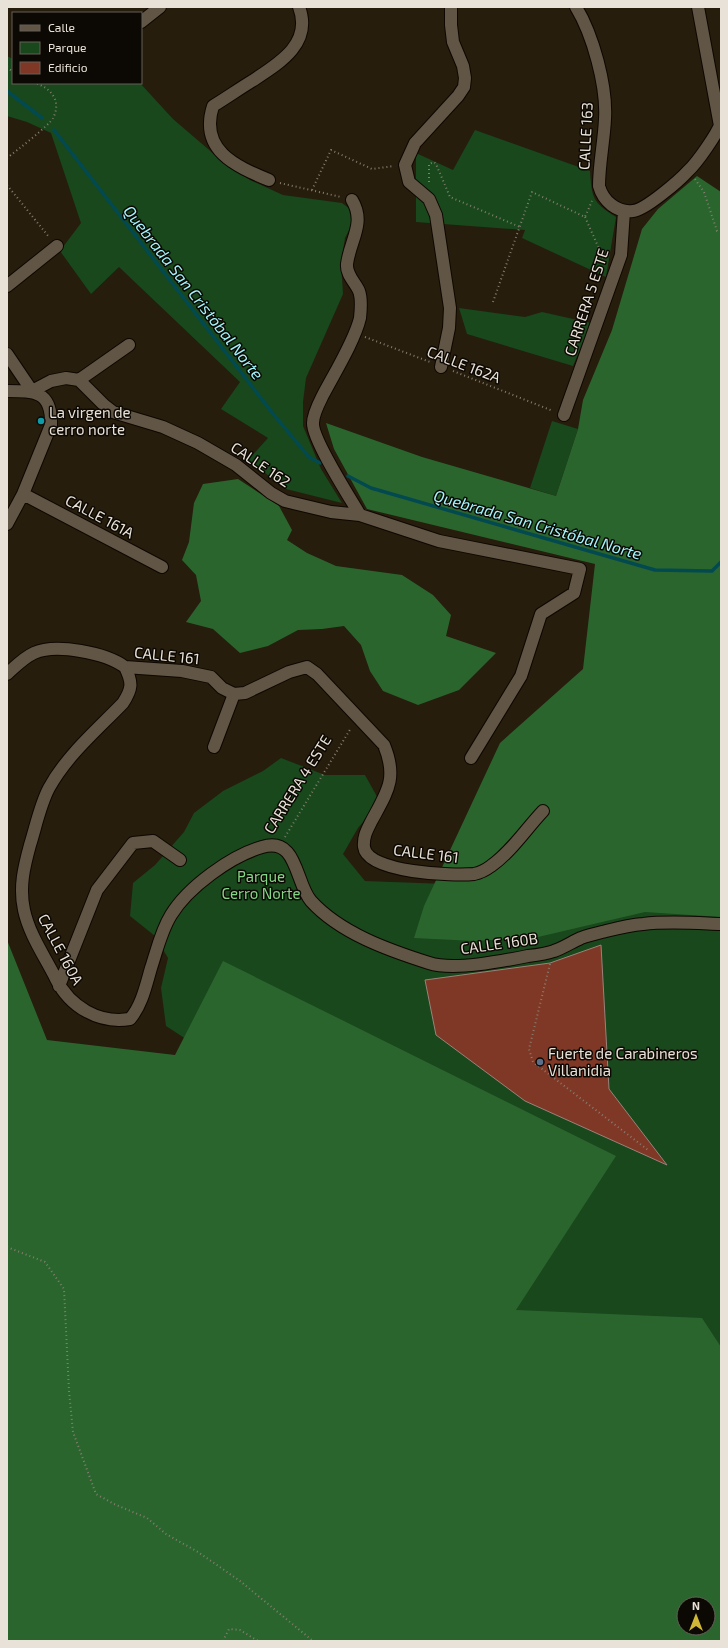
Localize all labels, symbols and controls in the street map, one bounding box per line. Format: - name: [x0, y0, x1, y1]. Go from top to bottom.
- legend: [12, 12, 142, 84]
- text: Calle: [48, 20, 75, 34]
- text: Parque: [48, 40, 86, 54]
- text: Edificio: [48, 60, 88, 74]
- street label: CALLE 163: [574, 102, 596, 170]
- water label: Quebrada San Cristóbal Norte: [119, 201, 268, 384]
- street label: CARRERA 5 ESTE: [560, 246, 612, 358]
- street label: CALLE 162A: [425, 342, 504, 387]
- place label: La virgen de cerro norte: [49, 403, 131, 438]
- marker: La virgen de cerro norte: [36, 416, 46, 426]
- street label: CALLE 162: [228, 438, 294, 490]
- water label: Quebrada San Cristóbal Norte: [431, 485, 645, 564]
- street label: CALLE 161A: [63, 490, 138, 542]
- street label: CALLE 161: [133, 643, 201, 667]
- street label: CARRERA 4 ESTE: [259, 731, 335, 837]
- street label: CALLE 161: [392, 840, 460, 866]
- park label: Parque Cerro Norte: [221, 867, 301, 902]
- street label: CALLE 160A: [35, 910, 88, 988]
- street label: CALLE 160B: [459, 929, 539, 957]
- place label: Fuerte de Carabineros Villanidia: [548, 1044, 698, 1079]
- marker: Fuerte de Carabineros Villanidia: [535, 1057, 545, 1067]
- north arrow: [676, 1596, 716, 1636]
- text: N: [692, 1599, 700, 1612]

